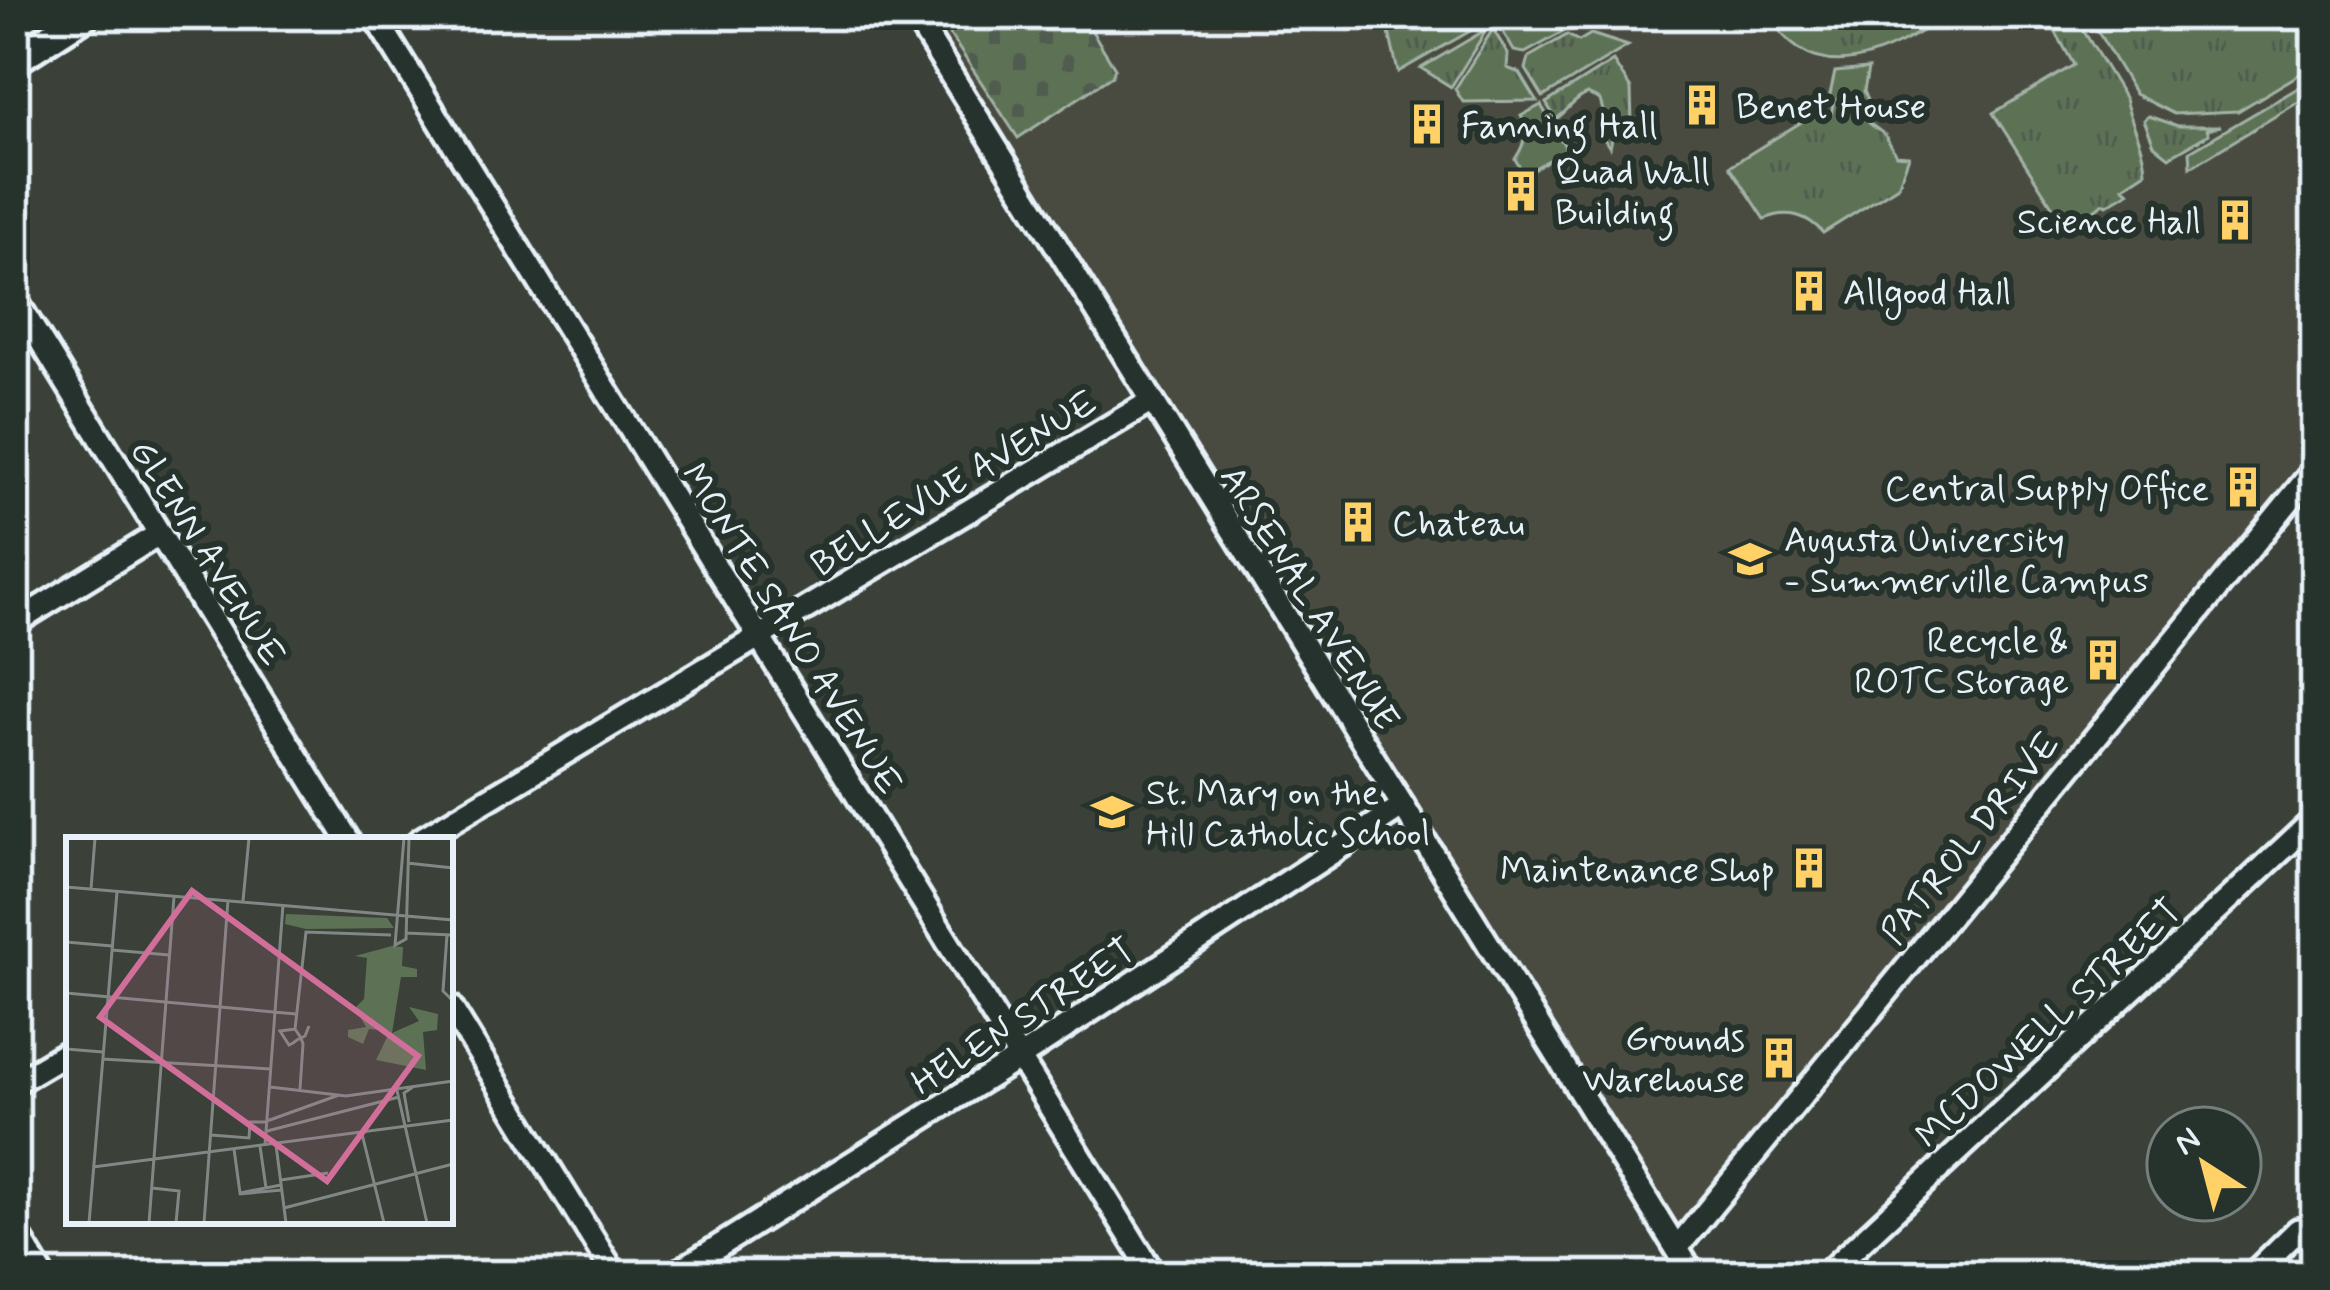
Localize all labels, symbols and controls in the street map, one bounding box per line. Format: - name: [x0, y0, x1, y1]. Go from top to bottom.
- building icon: Benet House: [1679, 82, 1725, 128]
- place label: Benet House: [1736, 85, 1926, 132]
- building icon: Fanning Hall: [1404, 101, 1450, 147]
- place label: Fanning Hall: [1461, 104, 1657, 154]
- place label: Quad Wall Building: [1555, 150, 1710, 241]
- building icon: Quad Wall Building: [1498, 168, 1544, 214]
- building icon: Science Hall: [2212, 197, 2258, 243]
- place label: Science Hall: [2017, 200, 2201, 247]
- building icon: Allgood Hall: [1786, 268, 1832, 314]
- place label: Allgood Hall: [1843, 271, 2011, 320]
- street label: BELLEVUE AVENUE: [803, 381, 1107, 589]
- street label: GLENN AVENUE: [117, 432, 295, 676]
- street label: MONTE SANO AVENUE: [669, 455, 911, 805]
- street label: ARSENAL AVENUE: [1208, 457, 1409, 740]
- building icon: Central Supply Office: [2220, 464, 2266, 510]
- place label: Central Supply Office: [1885, 467, 2209, 514]
- building icon: Chateau: [1335, 499, 1381, 545]
- place label: Chateau: [1392, 502, 1525, 549]
- place label: Augusta University - Summerville Campus: [1784, 518, 2149, 606]
- school or university icon: Augusta University - Summerville Campus: [1727, 536, 1773, 582]
- place label: Recycle & ROTC Storage: [1854, 619, 2069, 707]
- building icon: Recycle & ROTC Storage: [2080, 637, 2126, 683]
- street label: PATROL DRIVE: [1871, 723, 2072, 955]
- place label: St. Mary on the Hill Catholic School: [1146, 771, 1430, 859]
- school or university icon: St. Mary on the Hill Catholic School: [1089, 789, 1135, 835]
- inset map: [66, 837, 453, 1224]
- building icon: Maintenance Shop: [1786, 845, 1832, 891]
- place label: Maintenance Shop: [1500, 848, 1775, 895]
- street label: MCDOWELL STREET: [1906, 889, 2192, 1160]
- street label: HELEN STREET: [903, 928, 1145, 1108]
- place label: Grounds Warehouse: [1582, 1017, 1745, 1105]
- building icon: Grounds Warehouse: [1756, 1035, 1802, 1081]
- north arrow: [2144, 1104, 2264, 1224]
- text: N: [2166, 1118, 2210, 1166]

